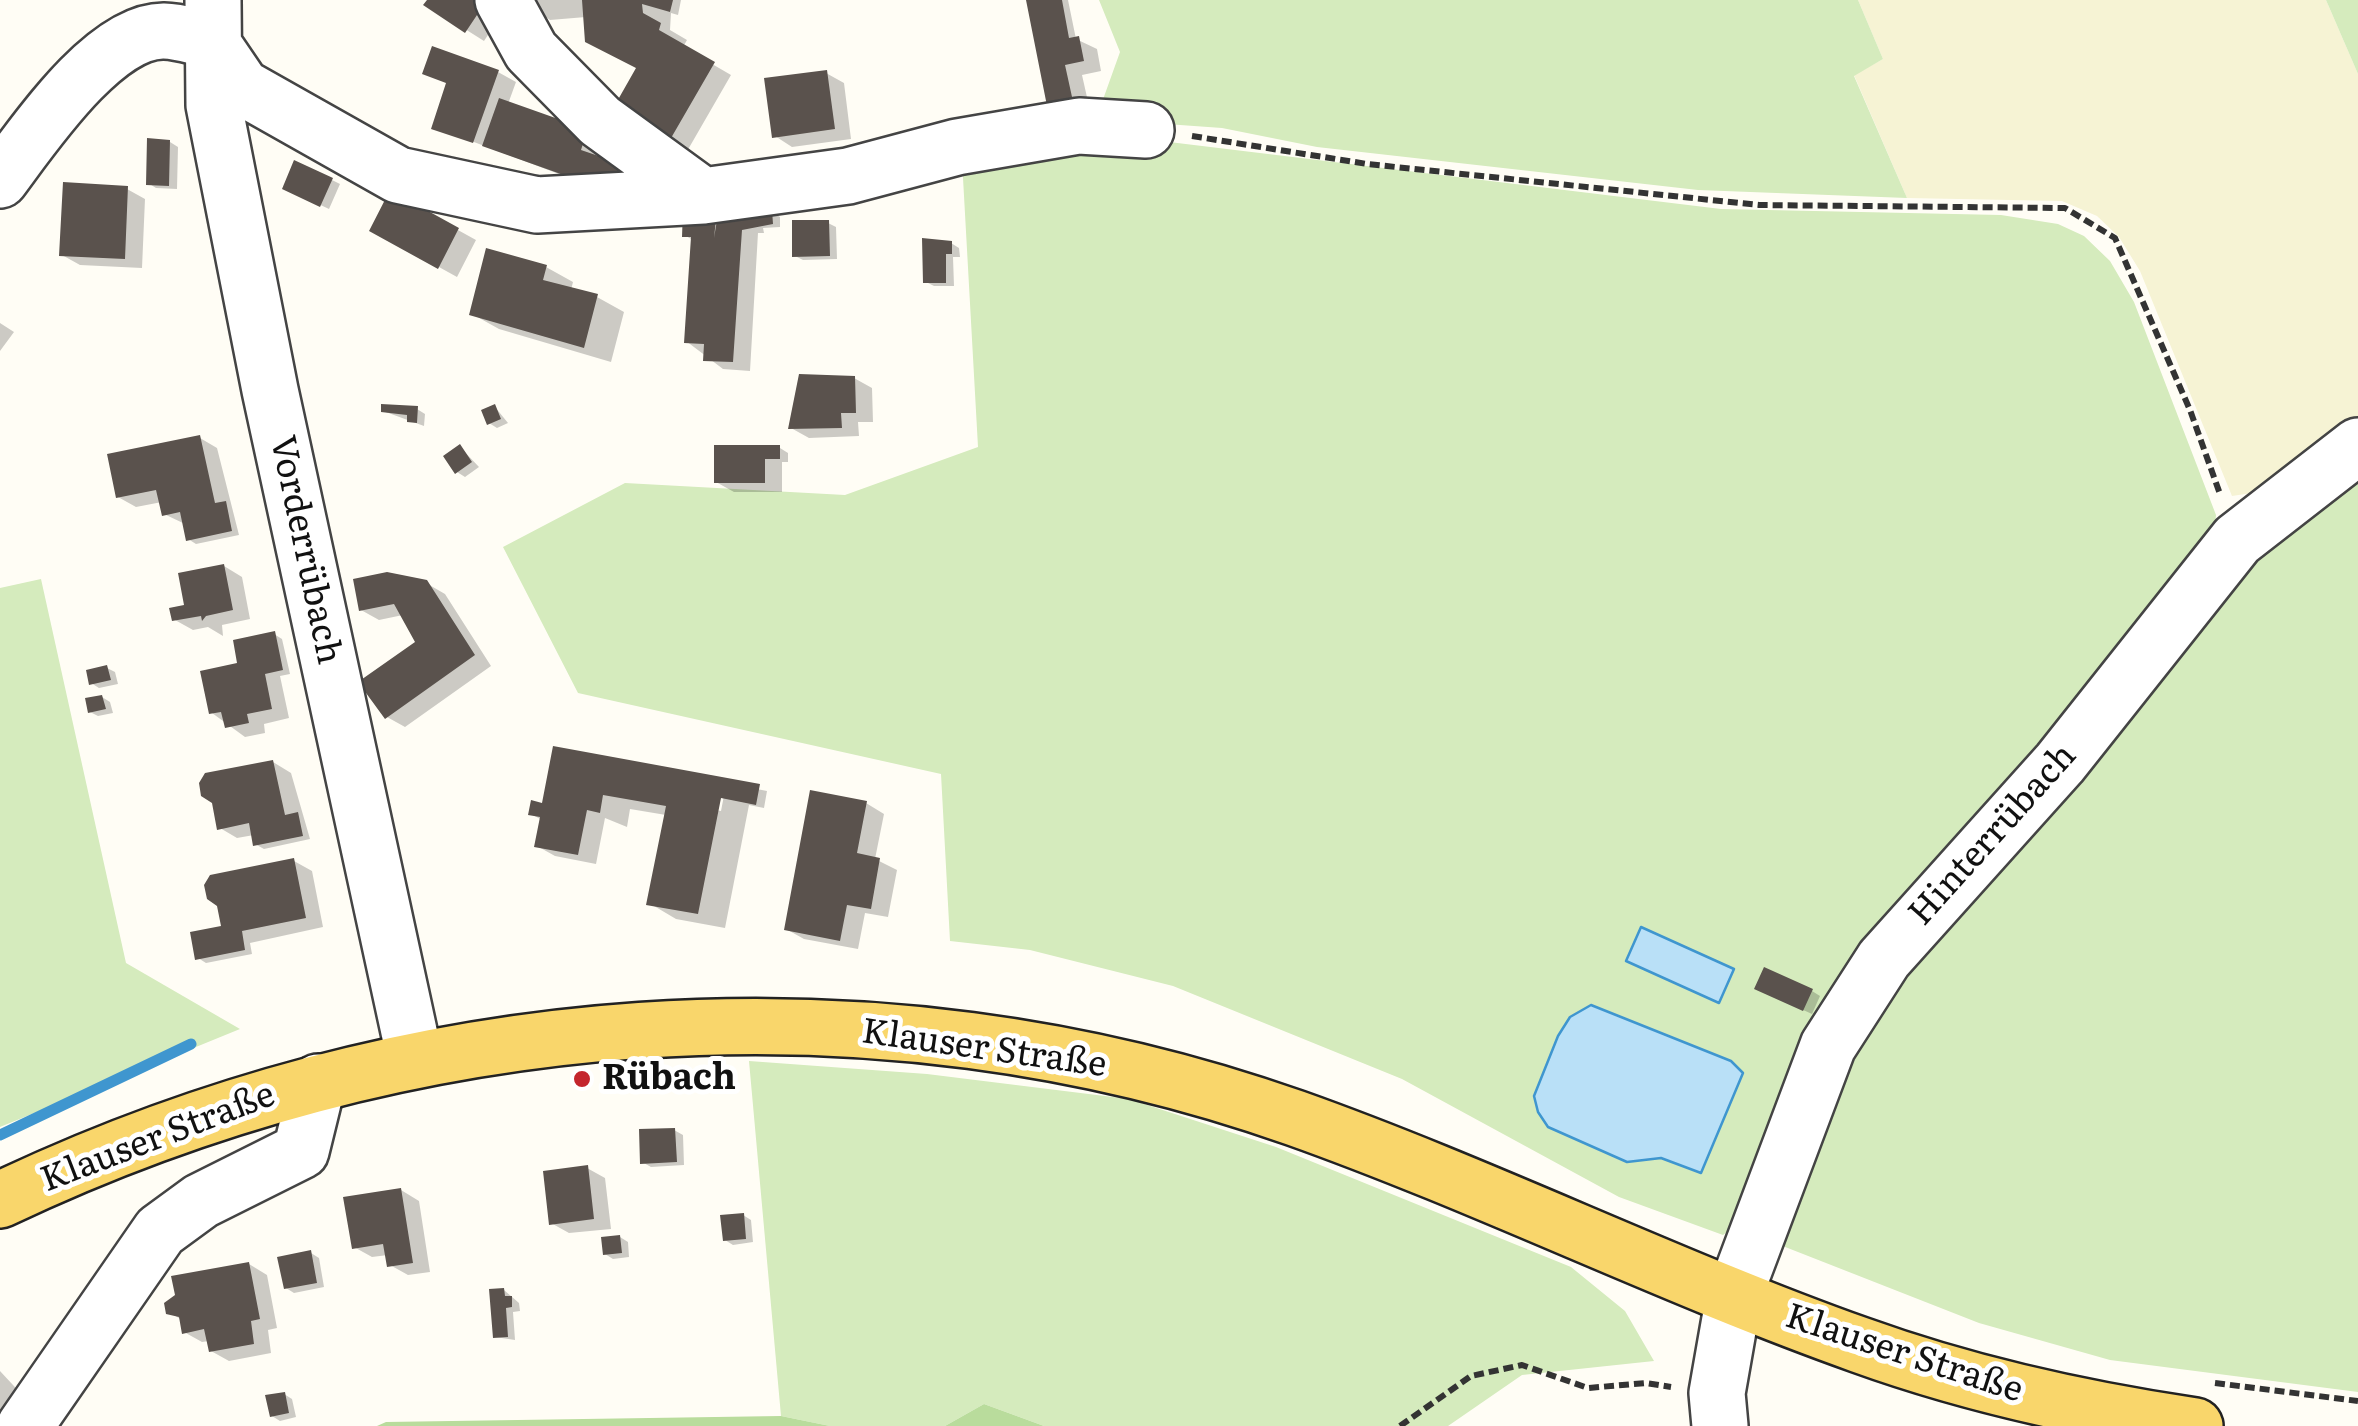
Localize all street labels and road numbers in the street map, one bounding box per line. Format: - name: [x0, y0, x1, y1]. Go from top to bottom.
- street label: Vorderrübach: [260, 432, 350, 668]
- street label: Hinterrübach: [1901, 736, 2085, 934]
- street label: Klauser Straße: [859, 1011, 1109, 1087]
- street label: Klauser Straße: [35, 1074, 281, 1202]
- street label: Klauser Straße: [1780, 1296, 2028, 1412]

